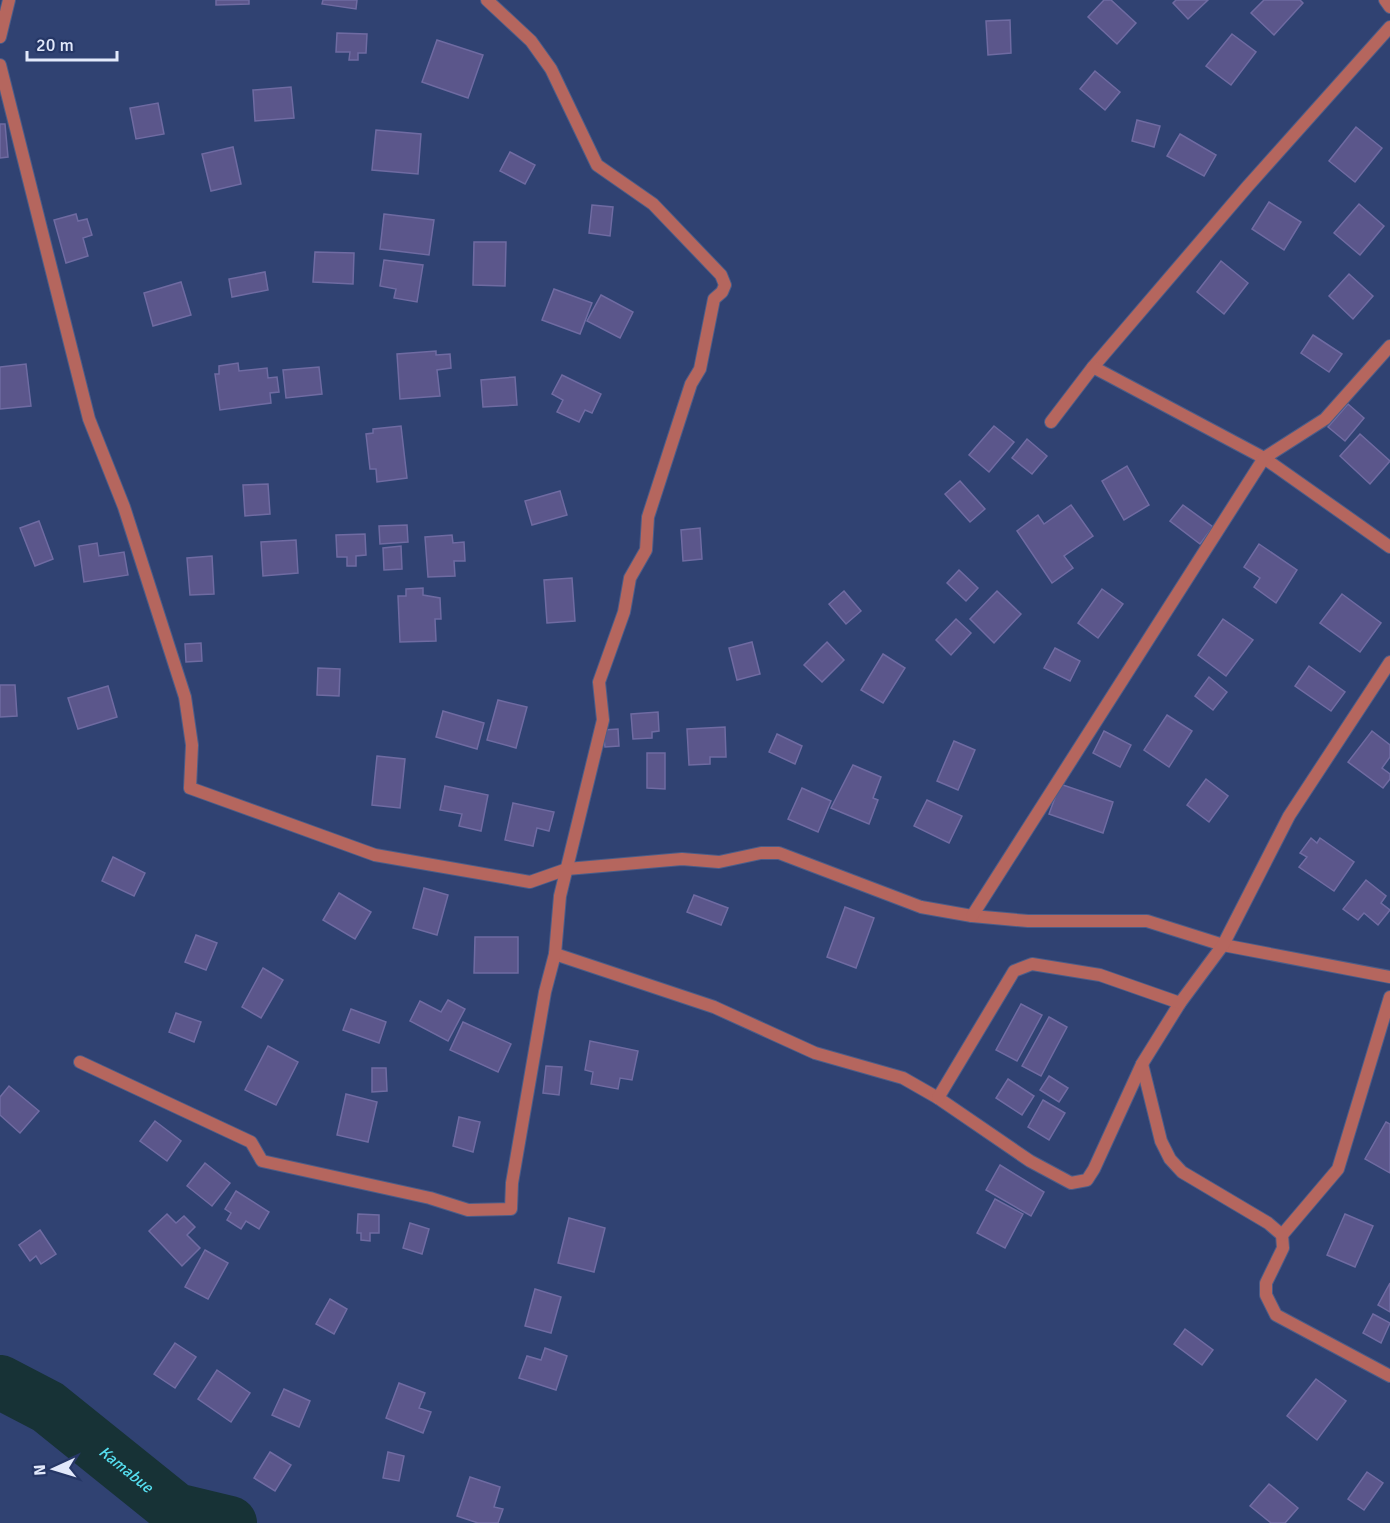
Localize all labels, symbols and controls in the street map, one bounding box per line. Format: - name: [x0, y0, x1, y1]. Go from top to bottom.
- scale bar: [27, 24, 117, 62]
- text: 20 m: [36, 34, 74, 56]
- north arrow: [24, 1439, 84, 1499]
- water label: Kamabue: [95, 1442, 158, 1498]
- text: N: [30, 1464, 50, 1476]

